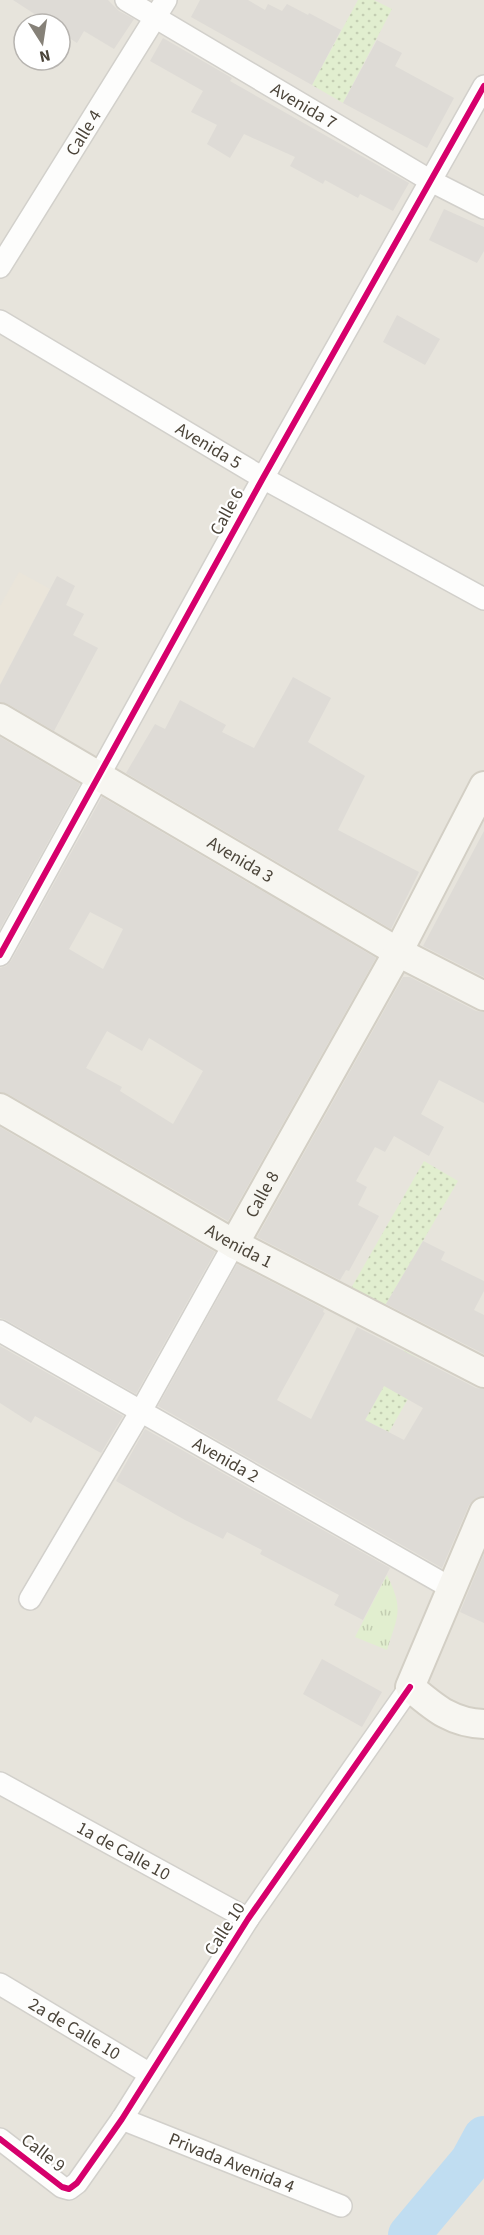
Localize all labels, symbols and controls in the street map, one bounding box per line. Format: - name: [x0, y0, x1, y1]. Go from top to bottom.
- north arrow: [12, 12, 72, 72]
- text: N: [37, 44, 52, 68]
- street label: Avenida 7: [266, 76, 342, 135]
- street label: Calle 4: [60, 105, 107, 161]
- street label: Avenida 5: [171, 416, 246, 475]
- street label: Calle 6: [204, 484, 250, 540]
- street label: Avenida 3: [203, 830, 278, 889]
- street label: Calle 8: [239, 1166, 285, 1222]
- street label: Avenida 1: [201, 1218, 277, 1274]
- street label: Avenida 2: [188, 1431, 264, 1489]
- street label: 1a de Calle 10: [72, 1815, 175, 1887]
- street label: Calle 10: [198, 1897, 252, 1961]
- street label: 2a de Calle 10: [24, 1991, 125, 2066]
- street label: Privada Avenida 4: [165, 2126, 298, 2199]
- street label: Calle 9: [16, 2128, 70, 2178]

